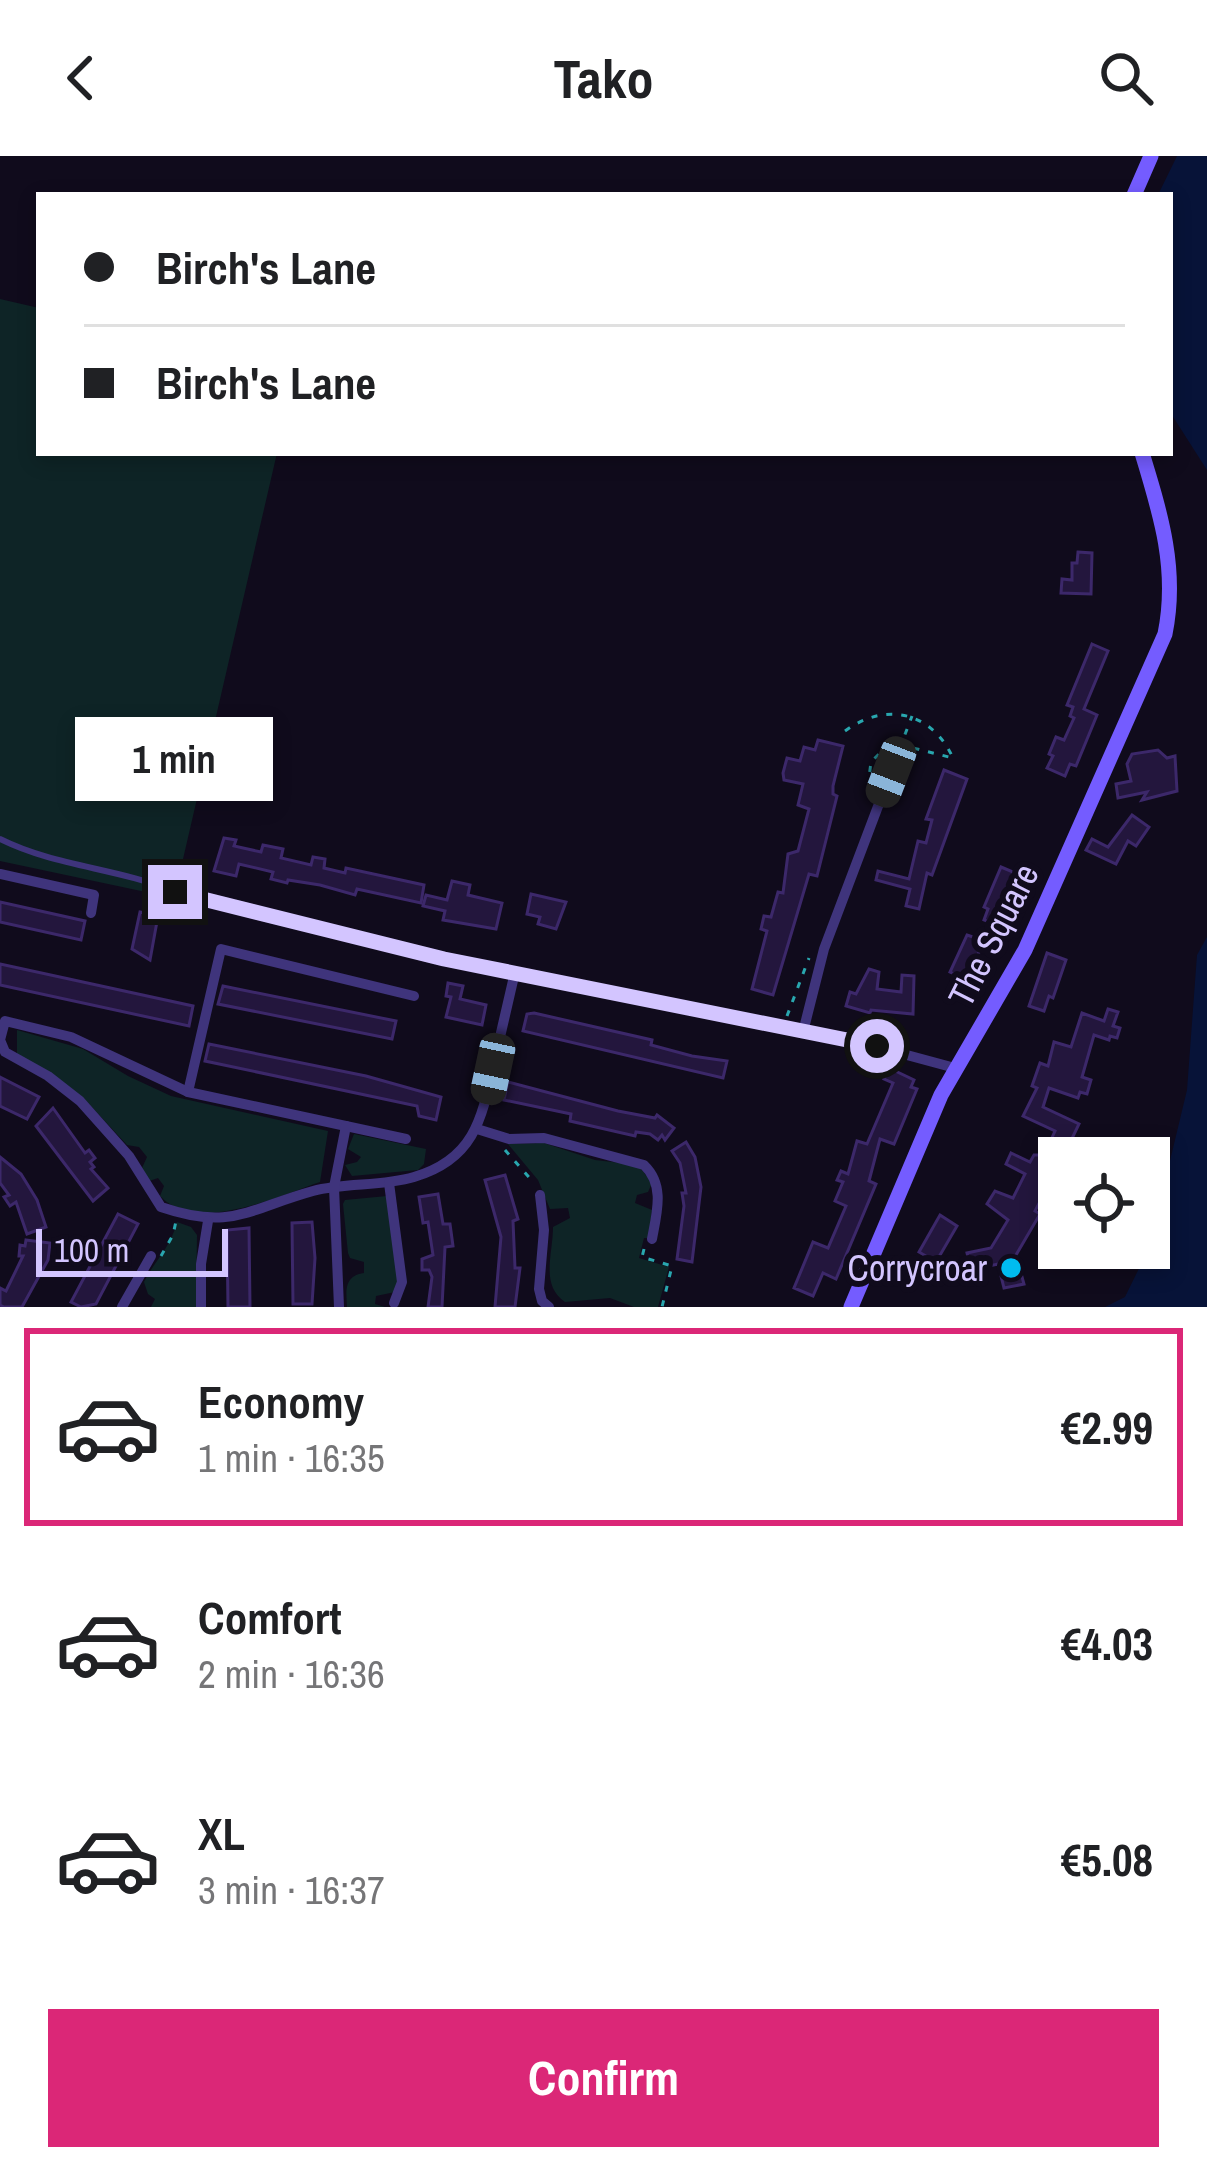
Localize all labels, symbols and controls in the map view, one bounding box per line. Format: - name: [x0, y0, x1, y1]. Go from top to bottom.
- text: Tako: [553, 42, 654, 115]
- icon: back: [48, 45, 114, 111]
- icon: search: [1093, 45, 1159, 111]
- text: Birch's Lane: [156, 237, 376, 298]
- text: Birch's Lane: [156, 352, 376, 413]
- callout: 1 min: [76, 718, 274, 802]
- car: [861, 732, 921, 812]
- text: 1 min: [132, 733, 216, 785]
- street label: The Square: [937, 855, 1049, 1015]
- route end: [148, 865, 202, 919]
- route start: [850, 1019, 904, 1073]
- car: [468, 1030, 518, 1108]
- map controls: [1038, 1137, 1170, 1269]
- button: locate: [1038, 1137, 1170, 1269]
- scale bar: [36, 1223, 228, 1276]
- text: 100 m: [54, 1228, 129, 1272]
- place label: Corrycroar: [848, 1244, 987, 1292]
- marker: Corrycroar: [998, 1255, 1024, 1281]
- text: Economy: [198, 1371, 364, 1432]
- icon: car: [54, 1373, 162, 1481]
- text: €2.99: [1061, 1397, 1153, 1458]
- text: 1 min · 16:35: [198, 1432, 385, 1484]
- text: Comfort: [198, 1587, 341, 1648]
- icon: car: [54, 1589, 162, 1697]
- text: €4.03: [1061, 1613, 1153, 1674]
- text: 2 min · 16:36: [198, 1648, 385, 1700]
- text: XL: [198, 1803, 245, 1864]
- icon: car: [54, 1805, 162, 1913]
- text: €5.08: [1061, 1829, 1153, 1890]
- text: 3 min · 16:37: [198, 1864, 385, 1916]
- button: Confirm: [48, 2009, 1159, 2147]

